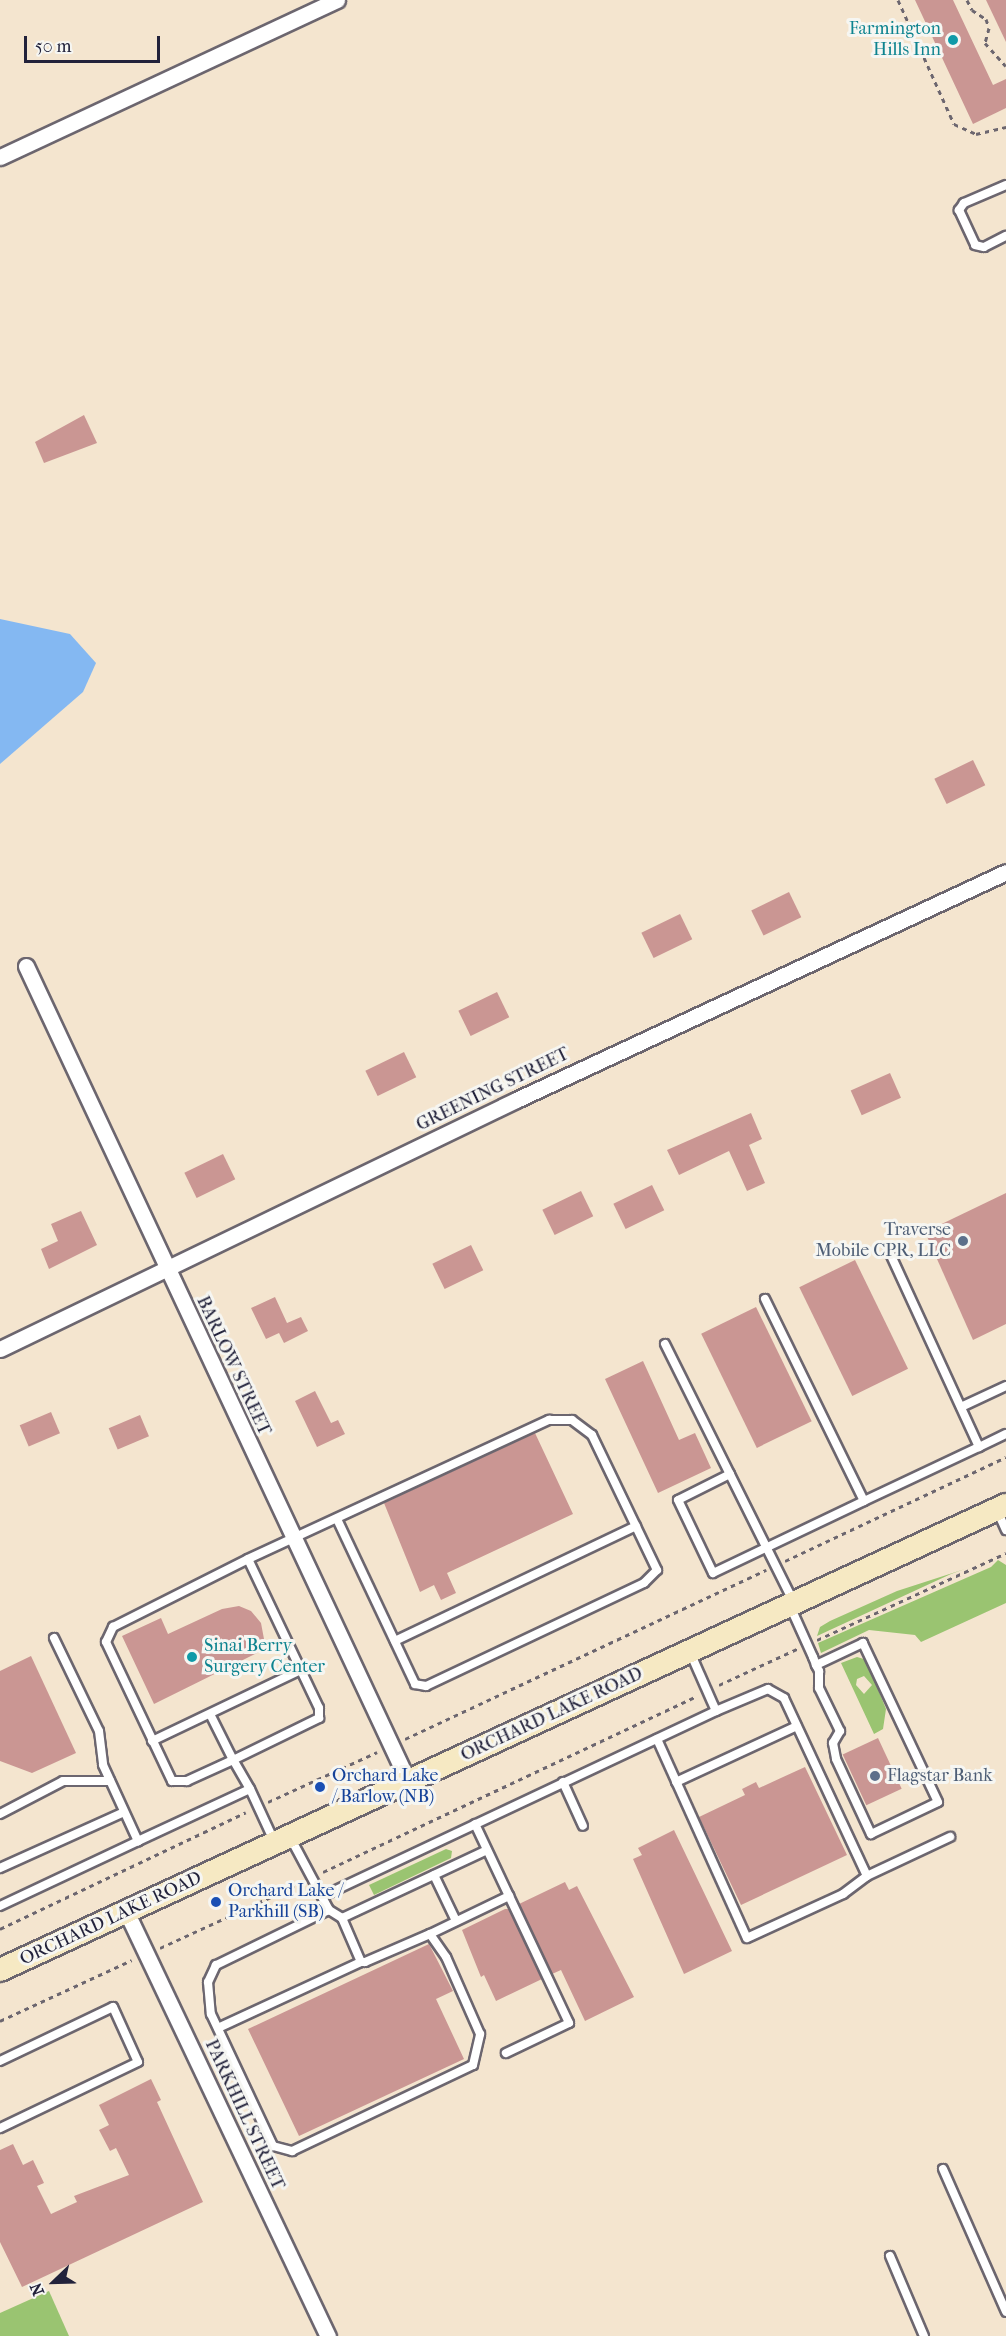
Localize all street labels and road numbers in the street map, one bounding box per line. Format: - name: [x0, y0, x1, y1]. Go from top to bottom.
- street label: GREENING STREET: [413, 1044, 573, 1136]
- street label: BARLOW STREET: [191, 1293, 275, 1439]
- street label: ORCHARD LAKE ROAD: [458, 1663, 646, 1767]
- street label: ORCHARD LAKE ROAD: [17, 1867, 205, 1971]
- street label: PARKHILL STREET: [200, 2036, 288, 2194]

